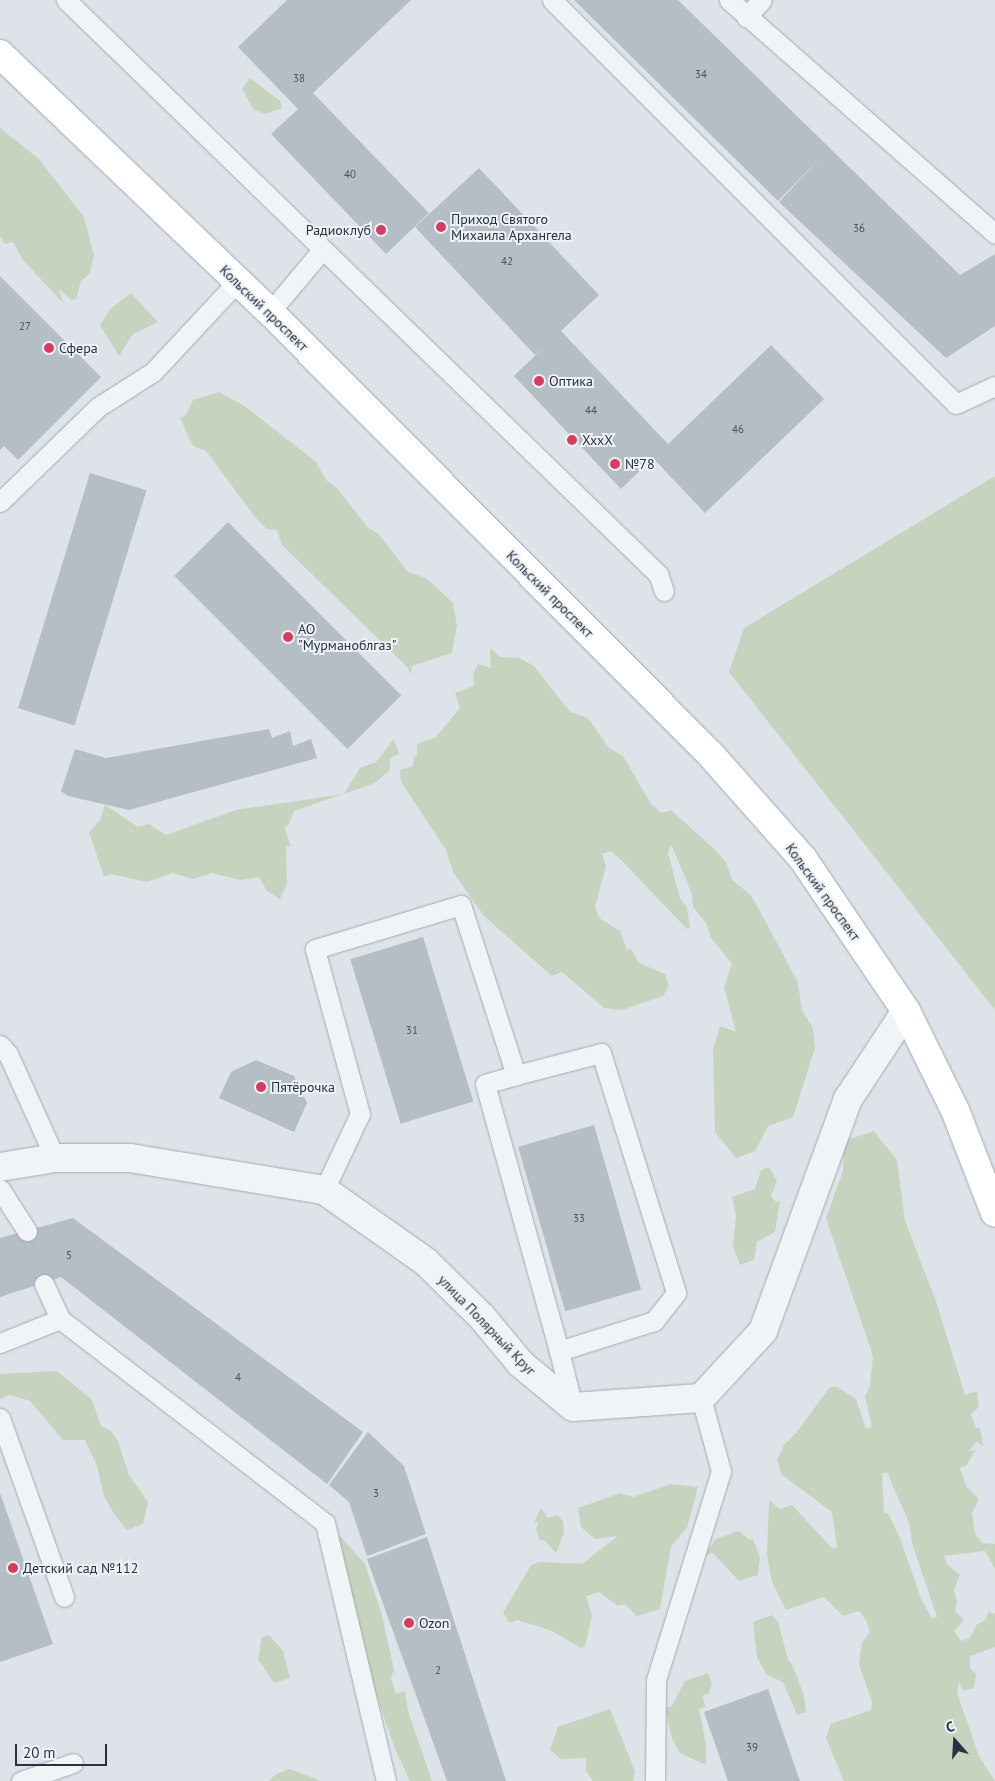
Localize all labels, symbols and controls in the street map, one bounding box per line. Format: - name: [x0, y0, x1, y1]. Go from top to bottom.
- house number: 34: [695, 67, 707, 81]
- house number: 38: [293, 71, 305, 85]
- house number: 40: [344, 167, 356, 181]
- place label: Приход Святого Михаила Архангела: [451, 211, 572, 243]
- marker: Приход Святого Михаила Архангела: [435, 221, 447, 233]
- house number: 36: [853, 221, 865, 235]
- place label: Радиоклуб: [306, 222, 371, 238]
- marker: Радиоклуб: [375, 224, 387, 236]
- house number: 42: [501, 254, 513, 268]
- street label: Кольский проспект: [216, 262, 312, 354]
- house number: 27: [19, 319, 31, 333]
- place label: Сфера: [59, 340, 98, 356]
- marker: Сфера: [43, 342, 55, 354]
- place label: Оптика: [549, 373, 593, 389]
- marker: Оптика: [533, 375, 545, 387]
- house number: 44: [585, 403, 597, 417]
- house number: 46: [732, 422, 744, 436]
- place label: XxxX: [582, 432, 613, 448]
- marker: XxxX: [566, 434, 578, 446]
- place label: №78: [625, 456, 655, 472]
- marker: №78: [609, 458, 621, 470]
- street label: Кольский проспект: [503, 547, 597, 641]
- place label: AO "Мурманоблгаз": [298, 621, 396, 654]
- marker: AO "Мурманоблгаз": [282, 631, 294, 643]
- street label: Кольский проспект: [782, 840, 864, 944]
- house number: 31: [406, 1023, 418, 1037]
- place label: Пятёрочка: [271, 1079, 335, 1095]
- marker: Пятёрочка: [255, 1081, 267, 1093]
- house number: 33: [573, 1211, 585, 1225]
- house number: 5: [66, 1248, 72, 1262]
- street label: улица Полярный Круг: [435, 1271, 539, 1379]
- house number: 4: [235, 1370, 241, 1384]
- house number: 3: [373, 1486, 379, 1500]
- place label: Детский сад №112: [23, 1560, 138, 1576]
- marker: Детский сад №112: [7, 1562, 19, 1574]
- place label: Ozon: [419, 1615, 449, 1631]
- marker: Ozon: [403, 1617, 415, 1629]
- house number: 2: [435, 1663, 441, 1677]
- north arrow: [930, 1716, 980, 1766]
- text: С: [943, 1717, 957, 1737]
- scale bar: [18, 1734, 110, 1766]
- house number: 39: [746, 1740, 758, 1754]
- text: 20 m: [23, 1743, 56, 1762]

